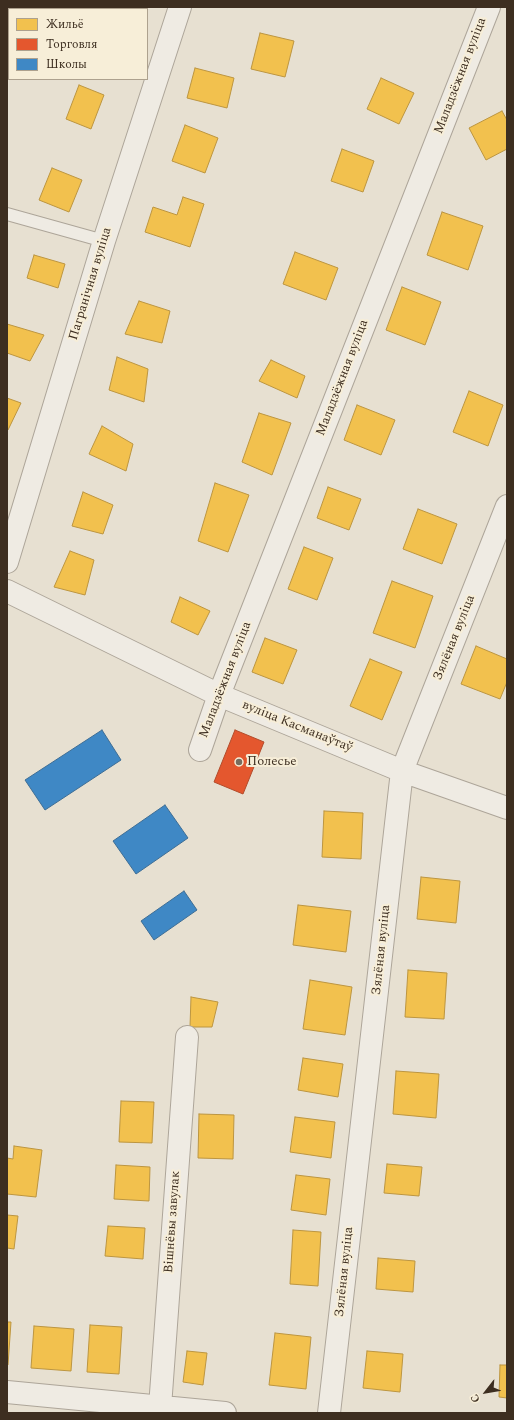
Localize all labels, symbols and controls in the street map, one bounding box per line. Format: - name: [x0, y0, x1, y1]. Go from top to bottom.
- legend: [8, 8, 148, 80]
- text: Жильё: [46, 15, 84, 34]
- street label: Маладзёжная вуліца: [432, 16, 490, 136]
- text: Торговля: [46, 35, 97, 54]
- text: Школы: [46, 55, 87, 74]
- street label: Пагранічная вуліца: [66, 226, 116, 342]
- street label: Маладзёжная вуліца: [314, 318, 372, 438]
- street label: Зялёная вуліца: [431, 593, 479, 683]
- street label: Маладзёжная вуліца: [197, 620, 255, 740]
- street label: вуліца Касманаўтаў: [240, 698, 354, 756]
- place label: Полесье: [247, 754, 296, 770]
- marker: Полесье: [234, 757, 244, 767]
- street label: Зялёная вуліца: [369, 904, 395, 996]
- street label: Вішнёвы завулак: [162, 1170, 184, 1274]
- street label: Зялёная вуліца: [332, 1226, 358, 1318]
- north arrow: [466, 1372, 506, 1412]
- text: С: [466, 1391, 485, 1406]

